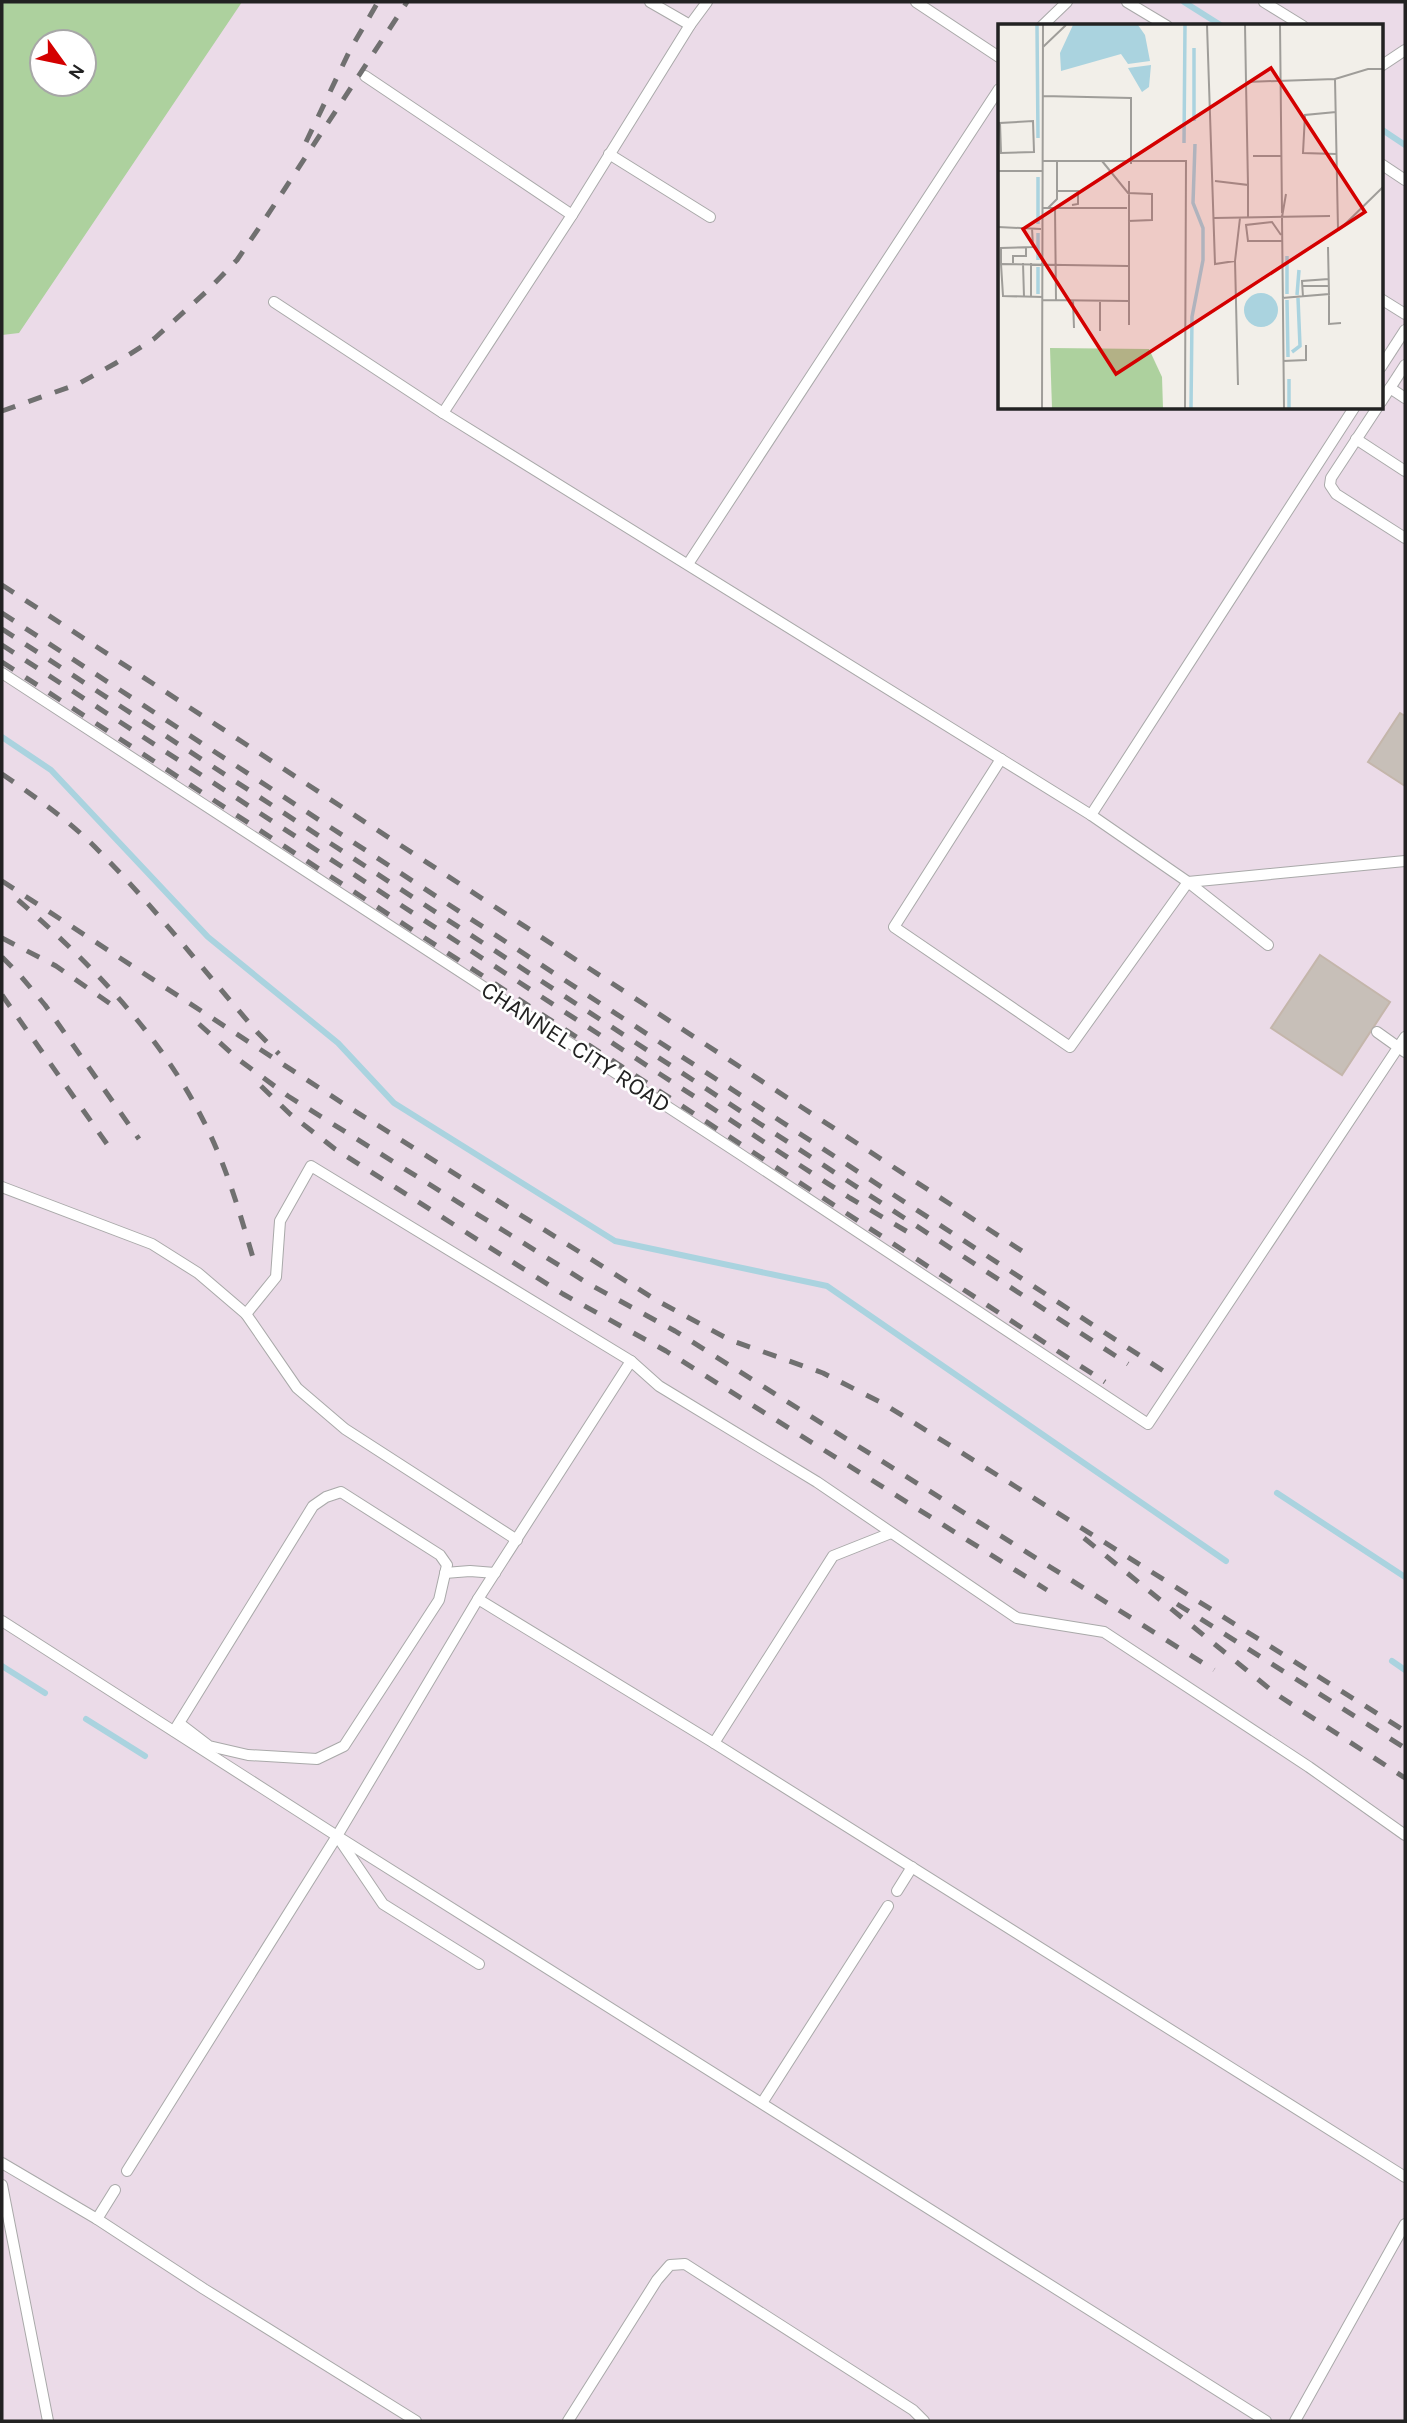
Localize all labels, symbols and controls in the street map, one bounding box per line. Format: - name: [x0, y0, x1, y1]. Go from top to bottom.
- inset map: [998, 24, 1382, 410]
- north arrow: [28, 28, 98, 98]
- text: N: [63, 60, 89, 83]
- street label: CHANNEL CITY ROAD: [476, 975, 676, 1119]

